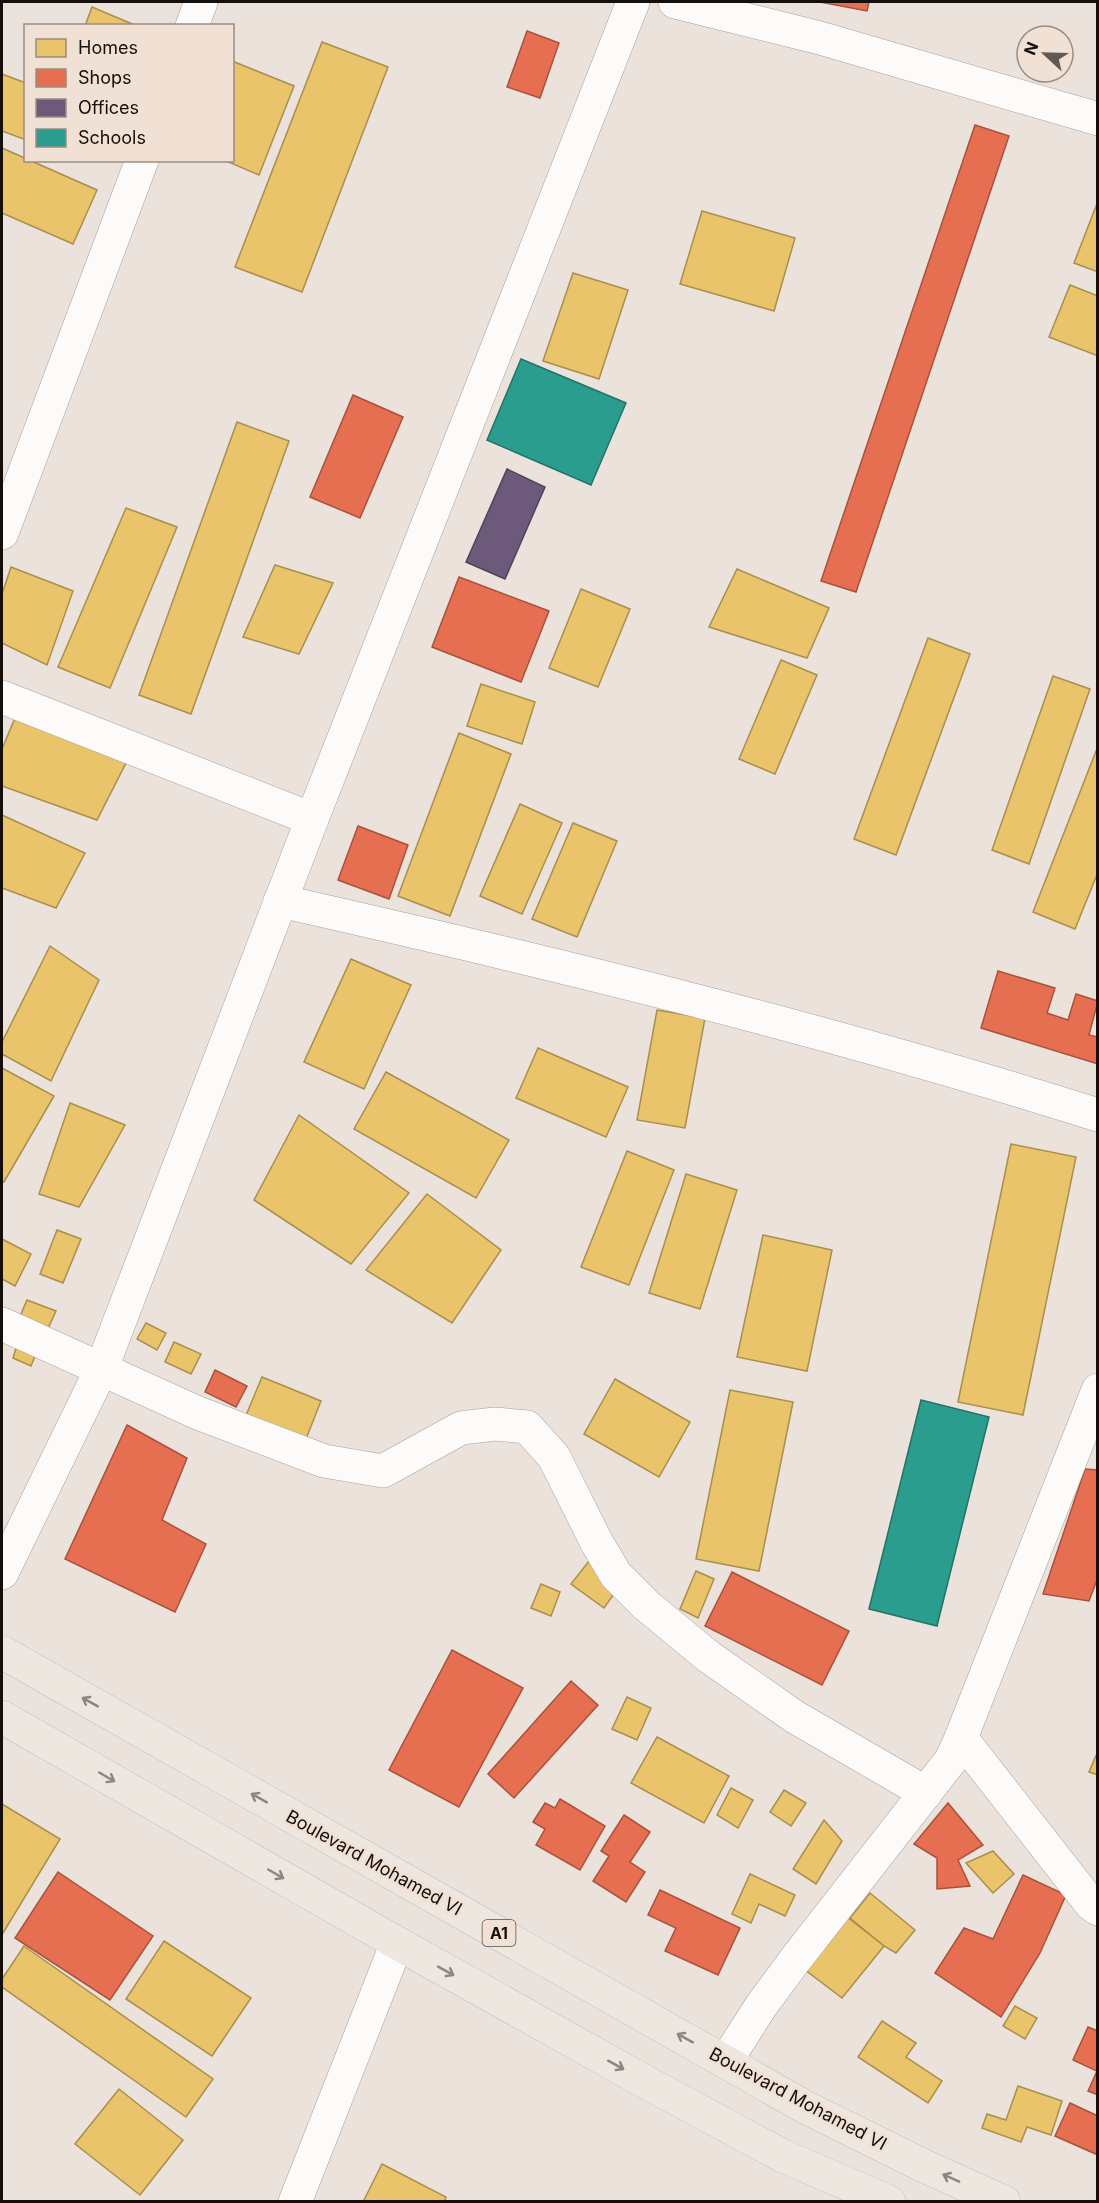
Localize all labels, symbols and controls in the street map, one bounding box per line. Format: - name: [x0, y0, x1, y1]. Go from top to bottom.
- legend: [24, 24, 234, 162]
- north arrow: [1015, 24, 1075, 84]
- text: Homes: [78, 37, 138, 58]
- text: N: [1020, 39, 1043, 58]
- text: Shops: [78, 67, 132, 88]
- text: Offices: [78, 97, 139, 118]
- text: Schools: [78, 127, 146, 148]
- one-way arrow: [81, 1696, 99, 1707]
- one-way arrow: [98, 1772, 115, 1784]
- one-way arrow: [251, 1792, 268, 1804]
- street label: Boulevard Mohamed VI: [283, 1805, 466, 1920]
- one-way arrow: [267, 1869, 284, 1881]
- road number: A1: [482, 1920, 516, 1946]
- one-way arrow: [437, 1965, 454, 1977]
- one-way arrow: [677, 2032, 694, 2044]
- street label: Boulevard Mohamed VI: [706, 2043, 891, 2154]
- one-way arrow: [607, 2059, 624, 2071]
- one-way arrow: [942, 2171, 960, 2183]

